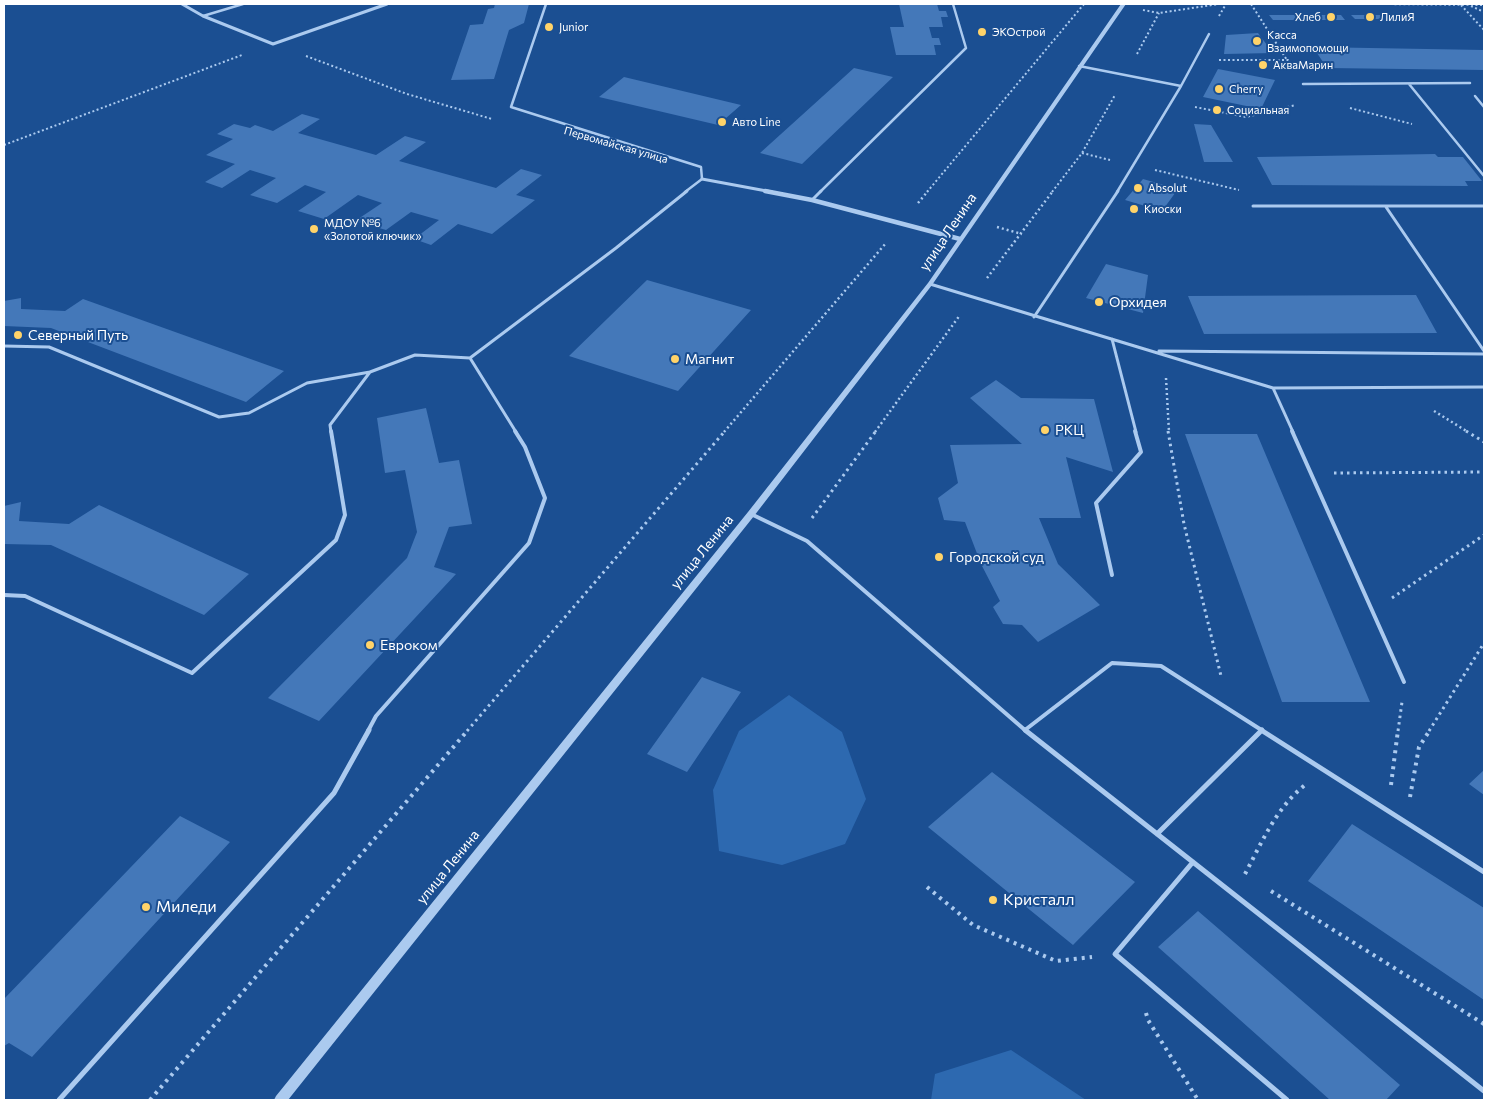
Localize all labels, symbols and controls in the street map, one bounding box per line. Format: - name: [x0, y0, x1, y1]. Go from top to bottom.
- place label: Хлеб: [1295, 10, 1321, 24]
- place label: ЛилиЯ: [1380, 10, 1415, 24]
- marker: Хлеб: [1325, 11, 1337, 23]
- marker: ЛилиЯ: [1364, 11, 1376, 23]
- place label: Junior: [559, 20, 588, 34]
- marker: Junior: [543, 21, 555, 33]
- place label: ЭКОстрой: [992, 25, 1045, 39]
- marker: ЭКОстрой: [976, 26, 988, 38]
- place label: Касса Взаимопомощи: [1267, 28, 1349, 54]
- marker: Касса Взаимопомощи: [1251, 35, 1263, 47]
- place label: АкваМарин: [1273, 58, 1333, 72]
- marker: АкваМарин: [1257, 59, 1269, 71]
- place label: Cherry: [1229, 82, 1263, 96]
- marker: Cherry: [1213, 83, 1225, 95]
- place label: Социальная: [1227, 103, 1289, 117]
- marker: Социальная: [1211, 104, 1223, 116]
- place label: Авто Line: [732, 115, 780, 129]
- marker: Авто Line: [716, 116, 728, 128]
- street label: Первомайская улица: [562, 124, 670, 166]
- place label: Absolut: [1148, 181, 1187, 195]
- marker: Absolut: [1132, 182, 1144, 194]
- street label: улица Ленина: [916, 190, 980, 274]
- place label: Киоски: [1144, 202, 1182, 216]
- marker: Киоски: [1128, 203, 1140, 215]
- place label: МДОУ №6 «Золотой ключик»: [324, 216, 422, 242]
- marker: МДОУ №6 «Золотой ключик»: [308, 223, 320, 235]
- place label: Орхидея: [1109, 294, 1167, 310]
- marker: Орхидея: [1093, 296, 1105, 308]
- place label: Северный Путь: [28, 327, 128, 343]
- marker: Северный Путь: [12, 329, 24, 341]
- place label: Магнит: [685, 351, 734, 367]
- marker: Магнит: [669, 353, 681, 365]
- place label: РКЦ: [1055, 422, 1084, 438]
- marker: РКЦ: [1039, 424, 1051, 436]
- street label: улица Ленина: [667, 512, 737, 592]
- place label: Городской суд: [949, 549, 1044, 565]
- marker: Городской суд: [933, 551, 945, 563]
- place label: Евроком: [380, 637, 438, 653]
- marker: Евроком: [364, 639, 376, 651]
- street label: улица Ленина: [413, 827, 483, 907]
- place label: Кристалл: [1003, 890, 1074, 910]
- marker: Кристалл: [987, 894, 999, 906]
- place label: Миледи: [156, 897, 217, 917]
- marker: Миледи: [140, 901, 152, 913]

